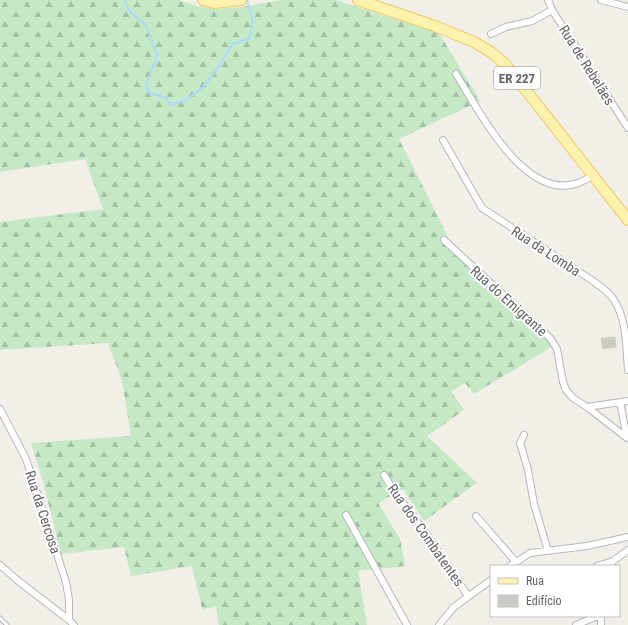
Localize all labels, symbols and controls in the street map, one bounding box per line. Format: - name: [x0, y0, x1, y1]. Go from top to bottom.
- street label: Rua de Rebelães: [556, 22, 618, 108]
- road number: ER 227: [494, 67, 540, 89]
- street label: Rua da Lomba: [509, 223, 583, 279]
- street label: Rua do Emigrante: [468, 263, 551, 340]
- street label: Rua da Cercosa: [22, 469, 64, 555]
- street label: Rua dos Combatentes: [385, 481, 467, 589]
- legend: [490, 565, 620, 617]
- text: Rua: [526, 574, 544, 588]
- text: Edifício: [526, 594, 562, 608]

